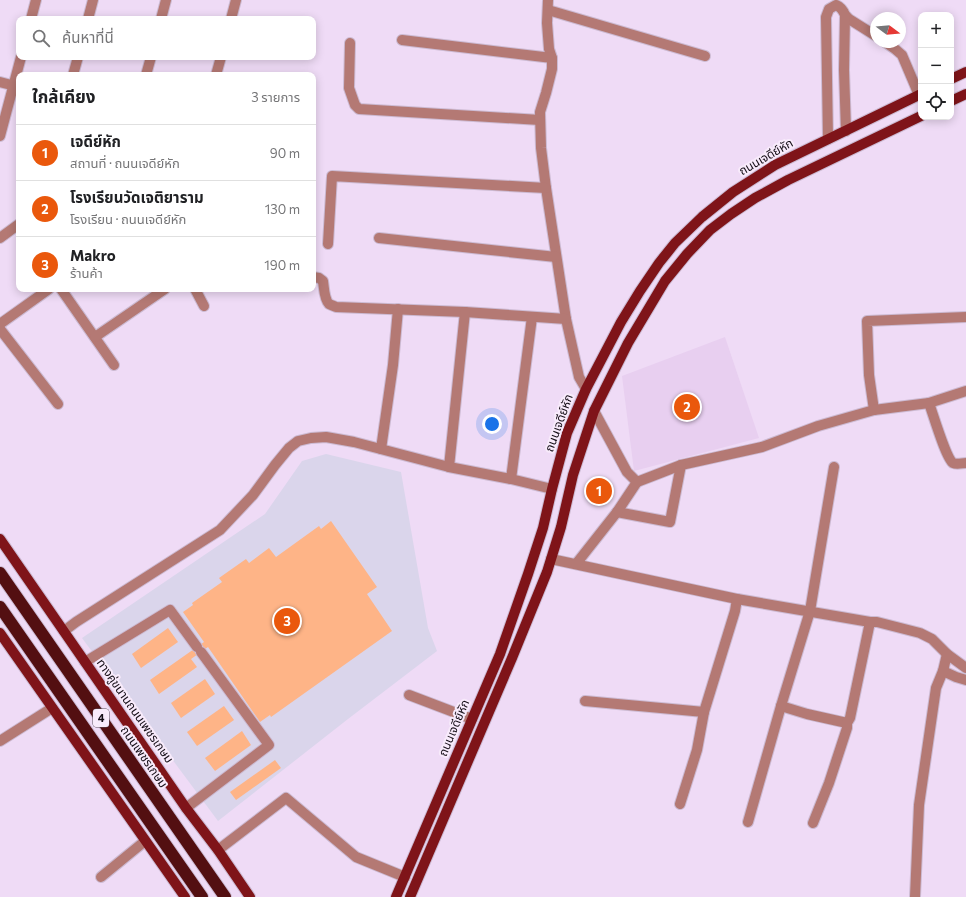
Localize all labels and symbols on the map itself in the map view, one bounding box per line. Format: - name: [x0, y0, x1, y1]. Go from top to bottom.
- north arrow: [870, 12, 906, 48]
- street label: ถนนเจดีย์หัก: [736, 135, 795, 177]
- street label: ถนนเจดีย์หัก: [541, 392, 575, 453]
- pin: 2: [674, 392, 700, 422]
- your location: [482, 414, 502, 434]
- pin: 1: [586, 476, 612, 506]
- pin: 3: [274, 606, 300, 636]
- street label: ทางคู่ขนานถนนเพชรเกษม: [94, 656, 176, 766]
- street label: ถนนเจดีย์หัก: [435, 697, 471, 758]
- road number: 4: [93, 709, 109, 727]
- street label: ถนนเพชรเกษม: [118, 723, 170, 791]

